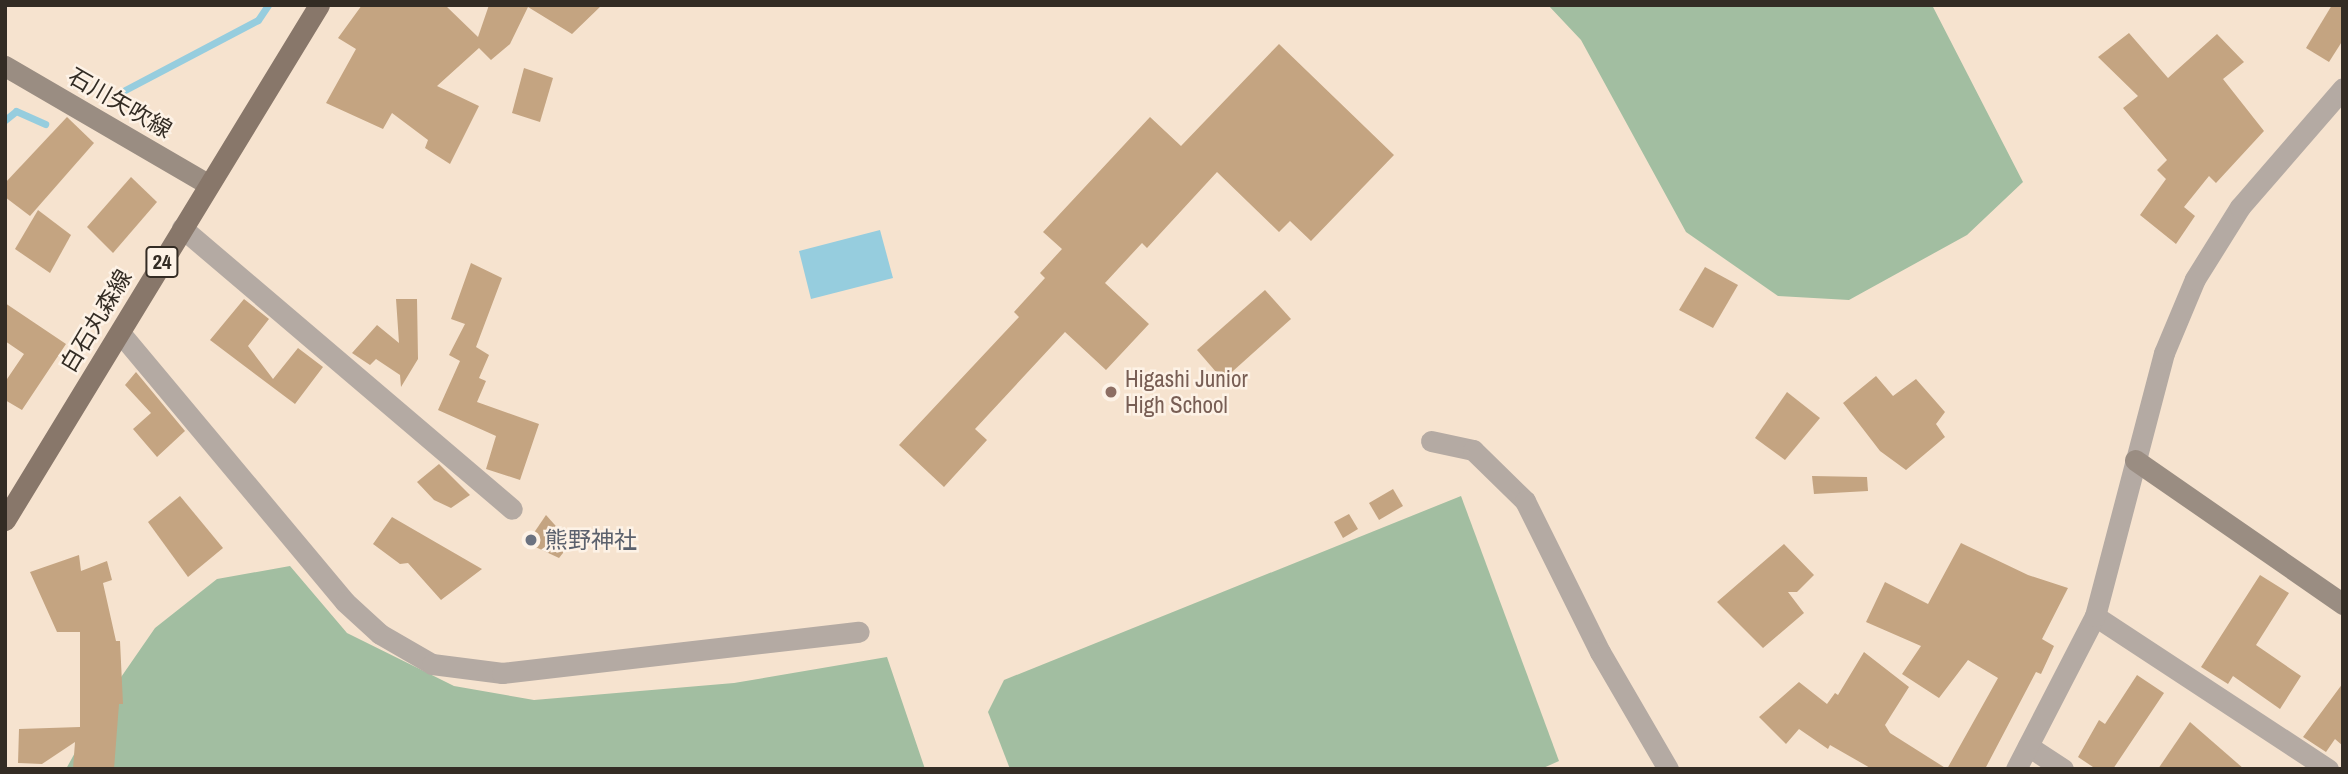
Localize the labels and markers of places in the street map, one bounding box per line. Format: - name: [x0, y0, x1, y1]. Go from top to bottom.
- place label: Higashi Junior High School: [1125, 365, 1248, 419]
- marker: Higashi Junior High School: [1103, 384, 1119, 400]
- place label: 熊野神社: [545, 526, 637, 554]
- marker: 熊野神社: [523, 532, 539, 548]

